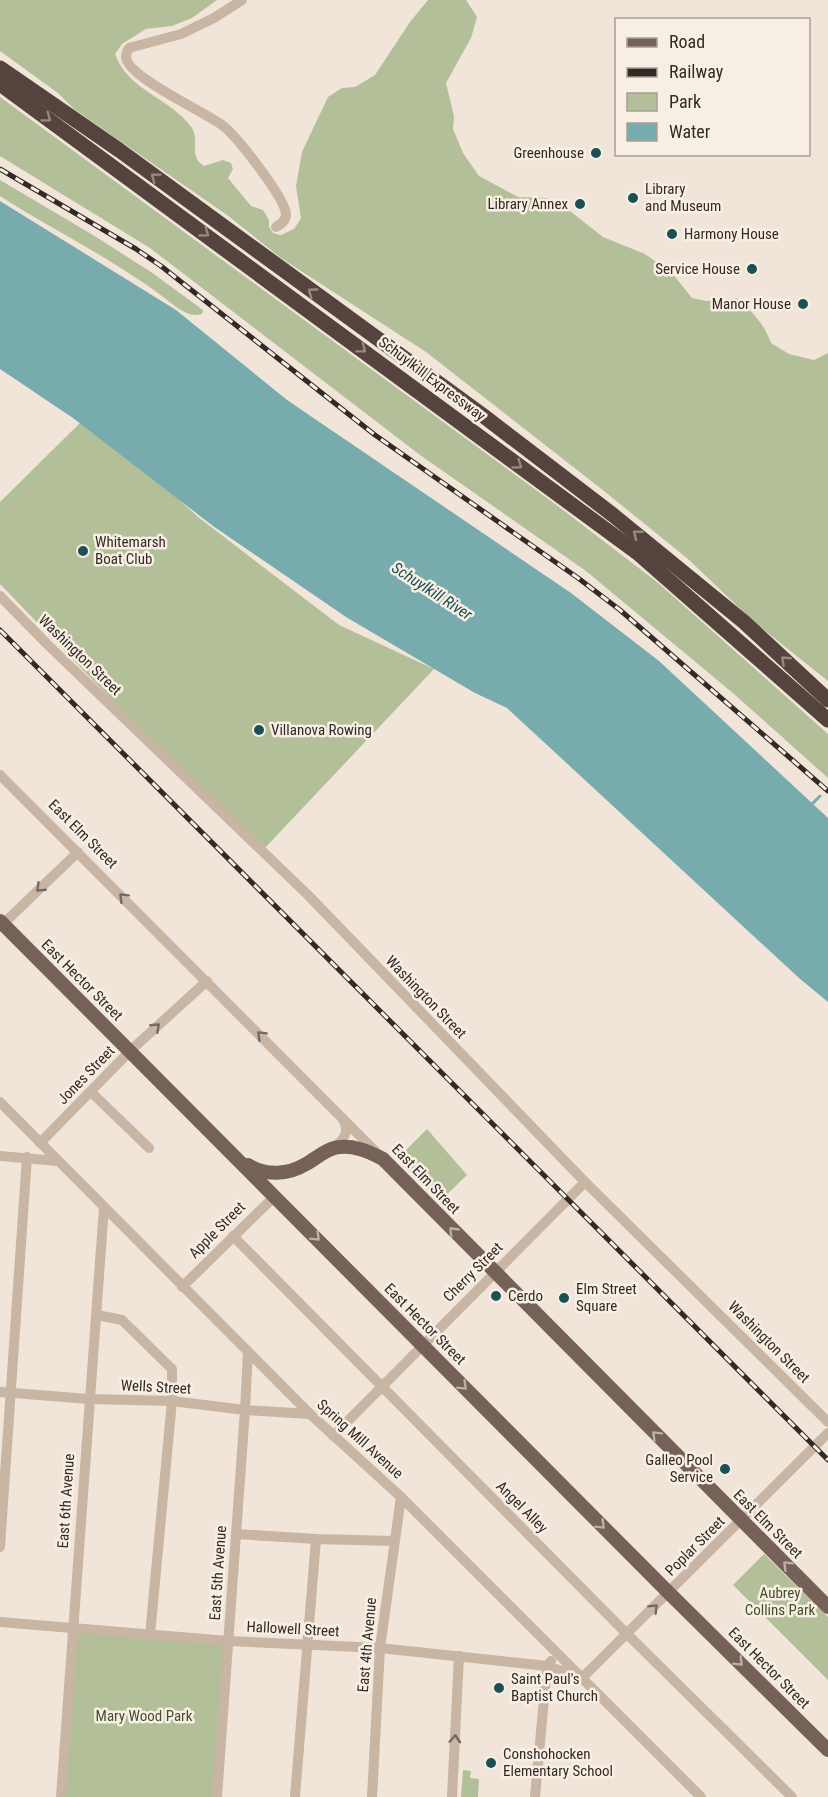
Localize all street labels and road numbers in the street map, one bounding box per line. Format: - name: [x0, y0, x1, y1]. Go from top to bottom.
- street label: Schuylkill Expressway: [375, 333, 489, 425]
- street label: Washington Street: [35, 611, 125, 699]
- street label: East Elm Street: [45, 796, 121, 872]
- street label: East Hector Street: [38, 936, 126, 1024]
- street label: Washington Street: [382, 952, 470, 1042]
- street label: Jones Street: [54, 1042, 118, 1108]
- street label: East Elm Street: [388, 1140, 464, 1218]
- street label: Apple Street: [185, 1198, 249, 1262]
- street label: Cherry Street: [439, 1238, 507, 1306]
- street label: East Hector Street: [381, 1280, 469, 1368]
- street label: Washington Street: [724, 1297, 814, 1387]
- street label: Wells Street: [120, 1376, 192, 1398]
- street label: Spring Mill Avenue: [313, 1396, 407, 1482]
- street label: East 6th Avenue: [54, 1453, 78, 1549]
- street label: Angel Alley: [492, 1477, 552, 1537]
- street label: East Elm Street: [730, 1486, 806, 1562]
- street label: Poplar Street: [661, 1512, 729, 1580]
- street label: East 5th Avenue: [206, 1525, 230, 1621]
- street label: East 4th Avenue: [354, 1597, 380, 1693]
- street label: Hallowell Street: [246, 1618, 340, 1640]
- street label: East Hector Street: [725, 1624, 813, 1712]

